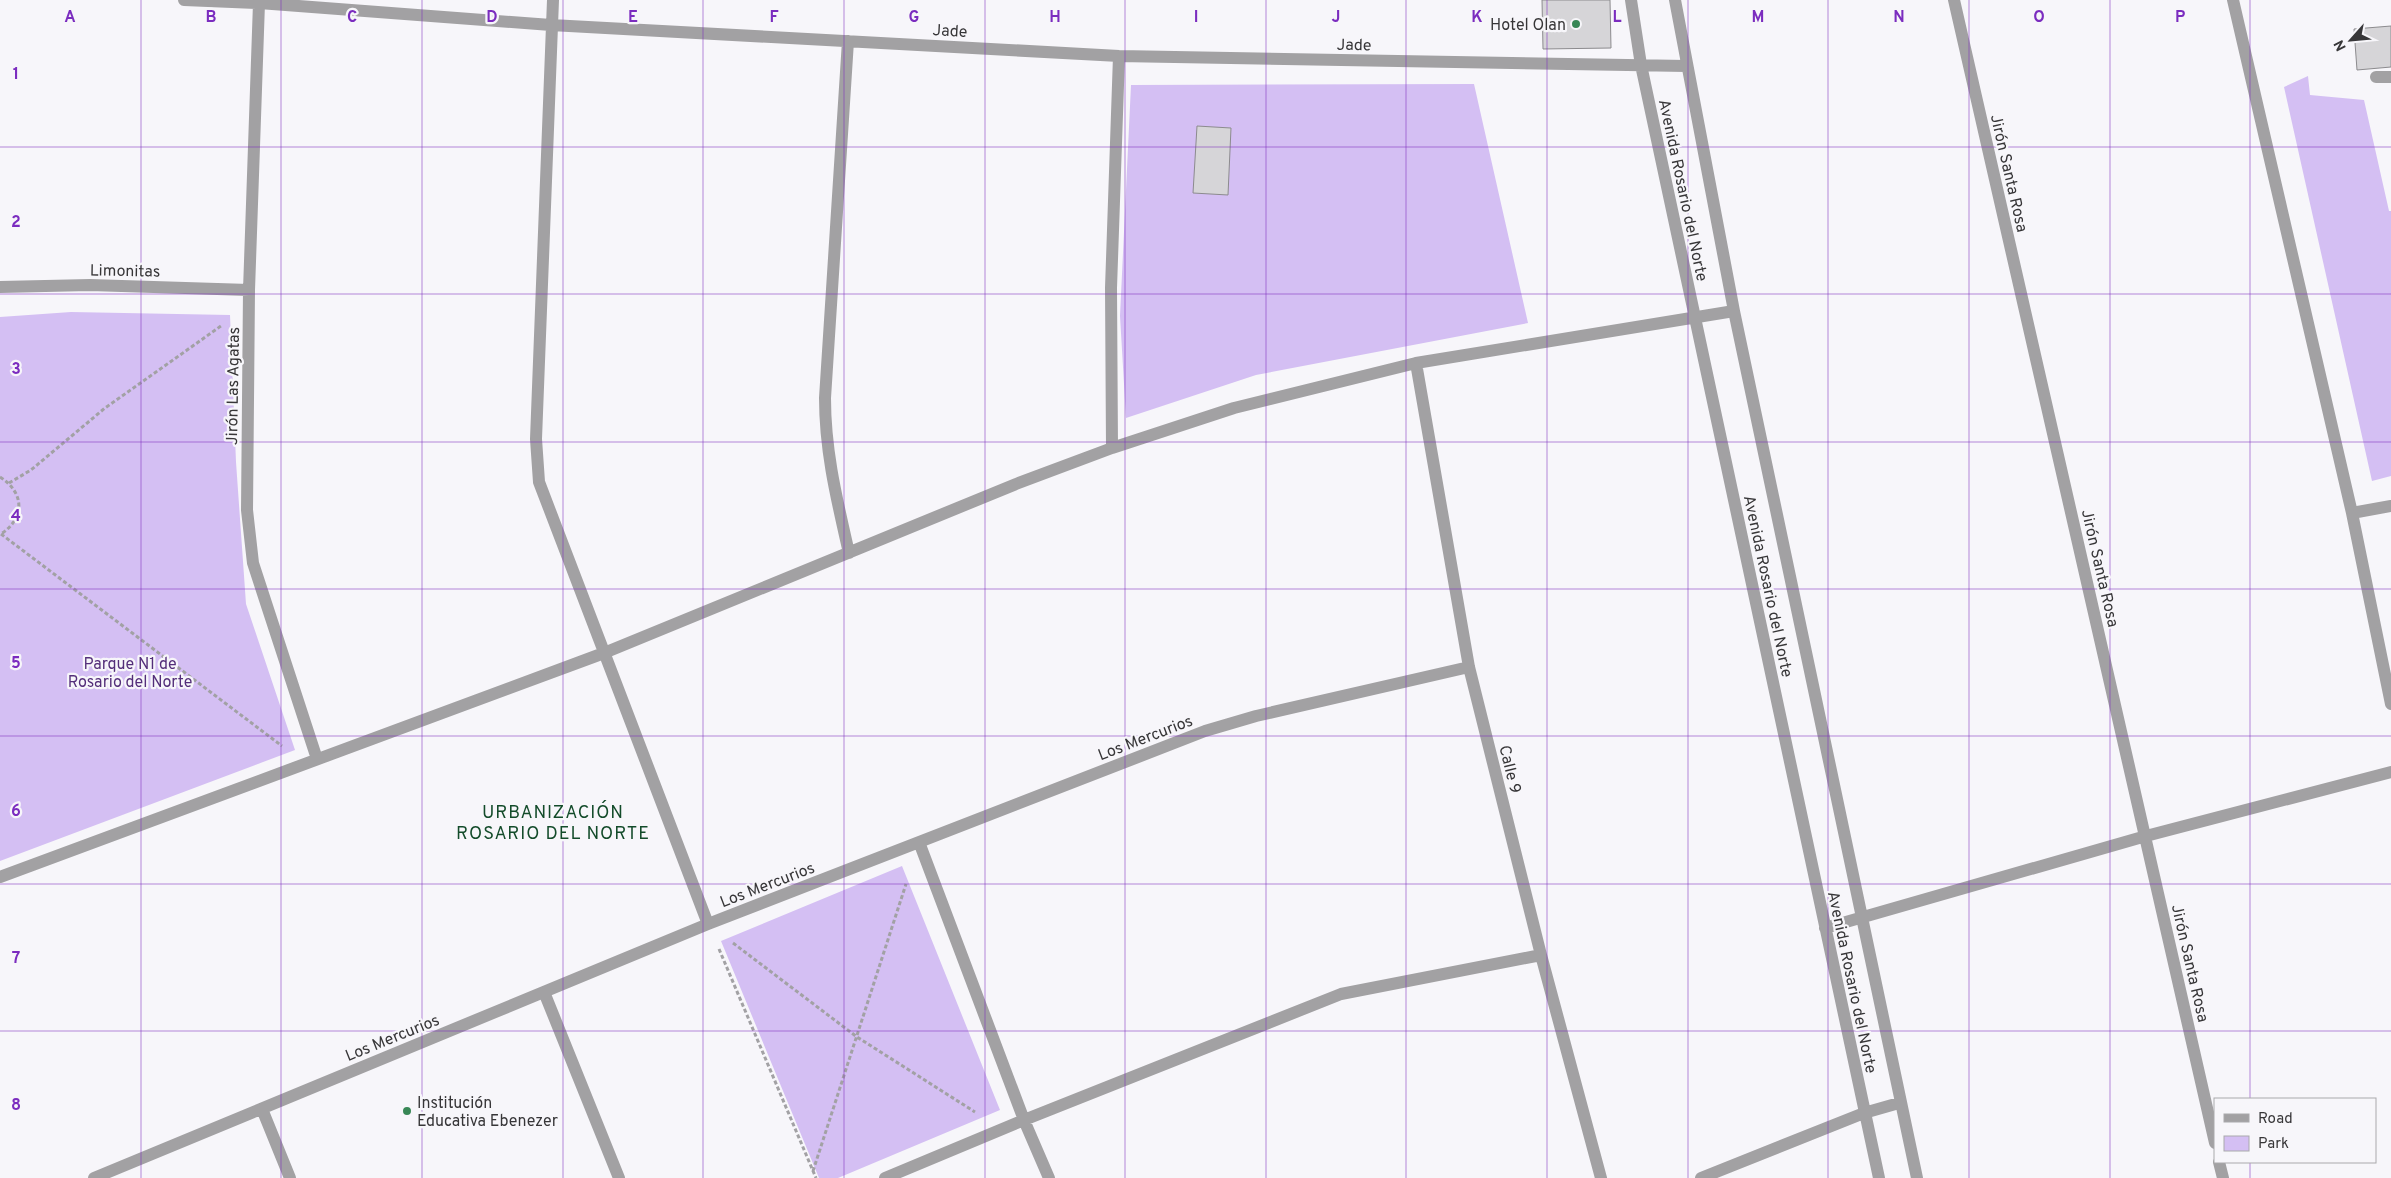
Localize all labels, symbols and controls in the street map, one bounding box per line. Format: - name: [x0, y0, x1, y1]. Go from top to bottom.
- text: A: [64, 8, 76, 28]
- text: B: [205, 8, 217, 28]
- text: C: [347, 8, 357, 28]
- text: D: [486, 8, 498, 28]
- text: E: [628, 8, 638, 28]
- text: F: [769, 8, 779, 28]
- text: G: [909, 8, 919, 28]
- text: H: [1049, 8, 1061, 28]
- text: I: [1194, 8, 1198, 28]
- text: J: [1332, 8, 1340, 28]
- text: K: [1471, 8, 1483, 28]
- text: L: [1612, 8, 1622, 28]
- text: M: [1752, 8, 1764, 28]
- text: N: [1893, 8, 1905, 28]
- text: O: [2033, 8, 2045, 28]
- text: P: [2175, 8, 2185, 28]
- north arrow: [2326, 15, 2376, 65]
- place label: Hotel Olan: [1490, 16, 1566, 36]
- marker: Hotel Olan: [1570, 18, 1582, 30]
- street label: Jade: [932, 21, 968, 43]
- street label: Jade: [1336, 36, 1372, 56]
- text: N: [2331, 37, 2351, 54]
- text: 1: [13, 65, 19, 85]
- street label: Avenida Rosario del Norte: [1653, 97, 1711, 283]
- street label: Jirón Santa Rosa: [1985, 113, 2031, 234]
- text: 2: [11, 213, 21, 233]
- street label: Limonitas: [90, 261, 160, 283]
- street label: Jirón Las Agatas: [223, 327, 245, 445]
- text: 3: [11, 360, 21, 380]
- street label: Avenida Rosario del Norte: [1738, 493, 1796, 679]
- text: 4: [11, 507, 21, 527]
- street label: Jirón Santa Rosa: [2076, 508, 2122, 629]
- text: 5: [11, 654, 21, 674]
- park label: Parque N1 de Rosario del Norte: [68, 655, 192, 693]
- street label: Los Mercurios: [1095, 712, 1196, 766]
- street label: Calle 9: [1493, 743, 1525, 796]
- district label: URBANIZACIÓN ROSARIO DEL NORTE: [456, 800, 650, 846]
- text: 6: [11, 802, 21, 822]
- street label: Los Mercurios: [717, 859, 818, 913]
- street label: Avenida Rosario del Norte: [1822, 889, 1880, 1075]
- street label: Jirón Santa Rosa: [2166, 903, 2212, 1024]
- text: 7: [12, 949, 20, 969]
- street label: Los Mercurios: [343, 1011, 443, 1067]
- place label: Institución Educativa Ebenezer: [417, 1094, 558, 1132]
- text: 8: [11, 1096, 21, 1116]
- legend: [2214, 1098, 2376, 1163]
- marker: Institución Educativa Ebenezer: [401, 1105, 413, 1117]
- text: Road: [2258, 1110, 2293, 1129]
- text: Park: [2258, 1135, 2289, 1154]

